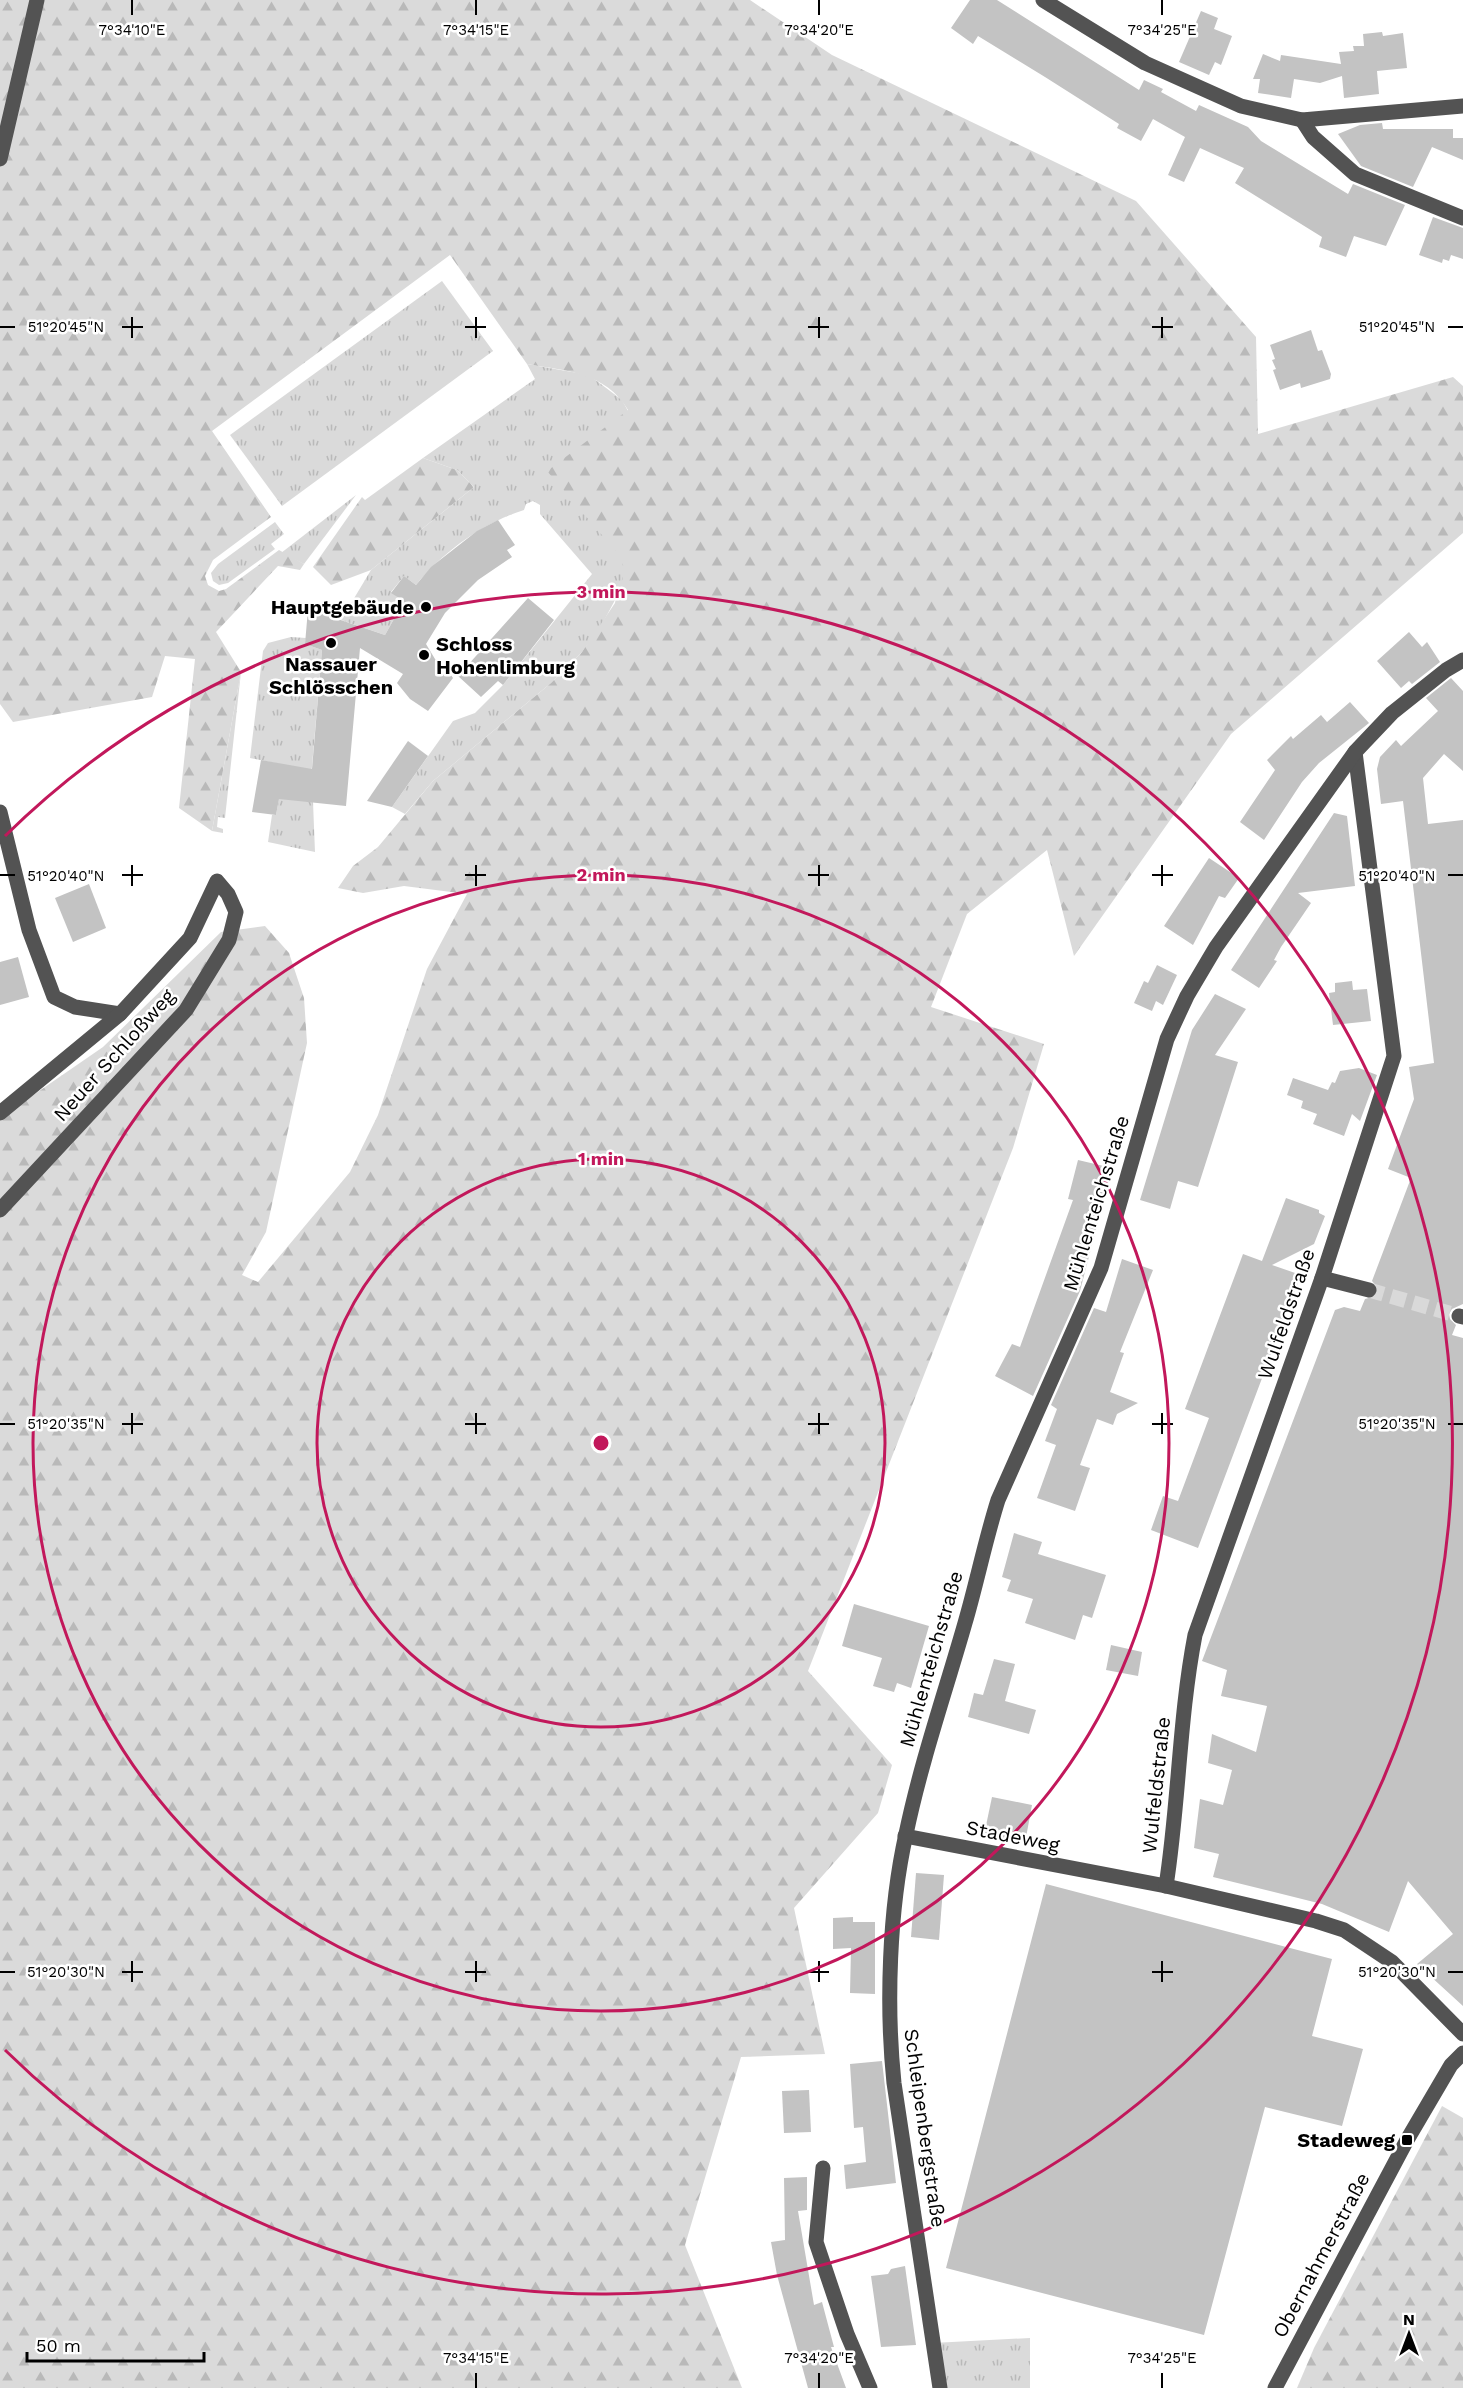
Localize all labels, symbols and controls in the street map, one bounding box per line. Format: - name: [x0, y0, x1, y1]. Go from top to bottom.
- text: 7°34'10"E: [99, 21, 165, 39]
- text: 7°34'15"E: [443, 21, 509, 39]
- text: 7°34'20"E: [784, 21, 854, 39]
- text: 7°34'25"E: [1127, 21, 1197, 39]
- text: 51°20'45"N: [28, 318, 104, 336]
- text: 51°20'45"N: [1359, 318, 1435, 336]
- text: 3 min: [576, 581, 626, 602]
- place label: Hauptgebäude: [271, 595, 414, 619]
- marker: Hauptgebäude: [419, 600, 433, 614]
- place label: Schloss Hohenlimburg: [436, 632, 576, 679]
- marker: Nassauer Schlösschen: [324, 636, 338, 650]
- marker: Schloss Hohenlimburg: [417, 648, 431, 662]
- place label: Nassauer Schlösschen: [269, 652, 393, 699]
- text: 2 min: [576, 864, 626, 885]
- text: 51°20'40"N: [27, 867, 105, 885]
- text: 51°20'40"N: [1358, 867, 1436, 885]
- street label: Neuer Schloßweg: [48, 984, 180, 1126]
- street label: Mühlenteichstraße: [1058, 1112, 1134, 1294]
- text: 1 min: [578, 1148, 624, 1169]
- street label: Wulfeldstraße: [1252, 1245, 1320, 1383]
- text: 51°20'35"N: [27, 1415, 105, 1433]
- text: 51°20'35"N: [1358, 1415, 1436, 1433]
- centre of rings: [591, 1433, 611, 1453]
- street label: Mühlenteichstraße: [894, 1568, 968, 1750]
- street label: Wulfeldstraße: [1137, 1716, 1175, 1854]
- street label: Stadeweg: [964, 1815, 1062, 1857]
- text: 51°20'30"N: [27, 1963, 105, 1981]
- text: 51°20'30"N: [1358, 1963, 1436, 1981]
- street label: Schleipenbergstraße: [899, 2027, 951, 2229]
- place label: Stadeweg: [1297, 2128, 1396, 2152]
- marker: Stadeweg: [1400, 2133, 1414, 2147]
- street label: Obernahmerstraße: [1267, 2168, 1375, 2342]
- north arrow: [1379, 2304, 1439, 2364]
- text: N: [1403, 2310, 1415, 2329]
- scale bar: [27, 2325, 204, 2363]
- text: 50 m: [36, 2335, 81, 2356]
- text: 7°34'15"E: [443, 2349, 509, 2367]
- text: 7°34'20"E: [784, 2349, 854, 2367]
- text: 7°34'25"E: [1127, 2349, 1197, 2367]

